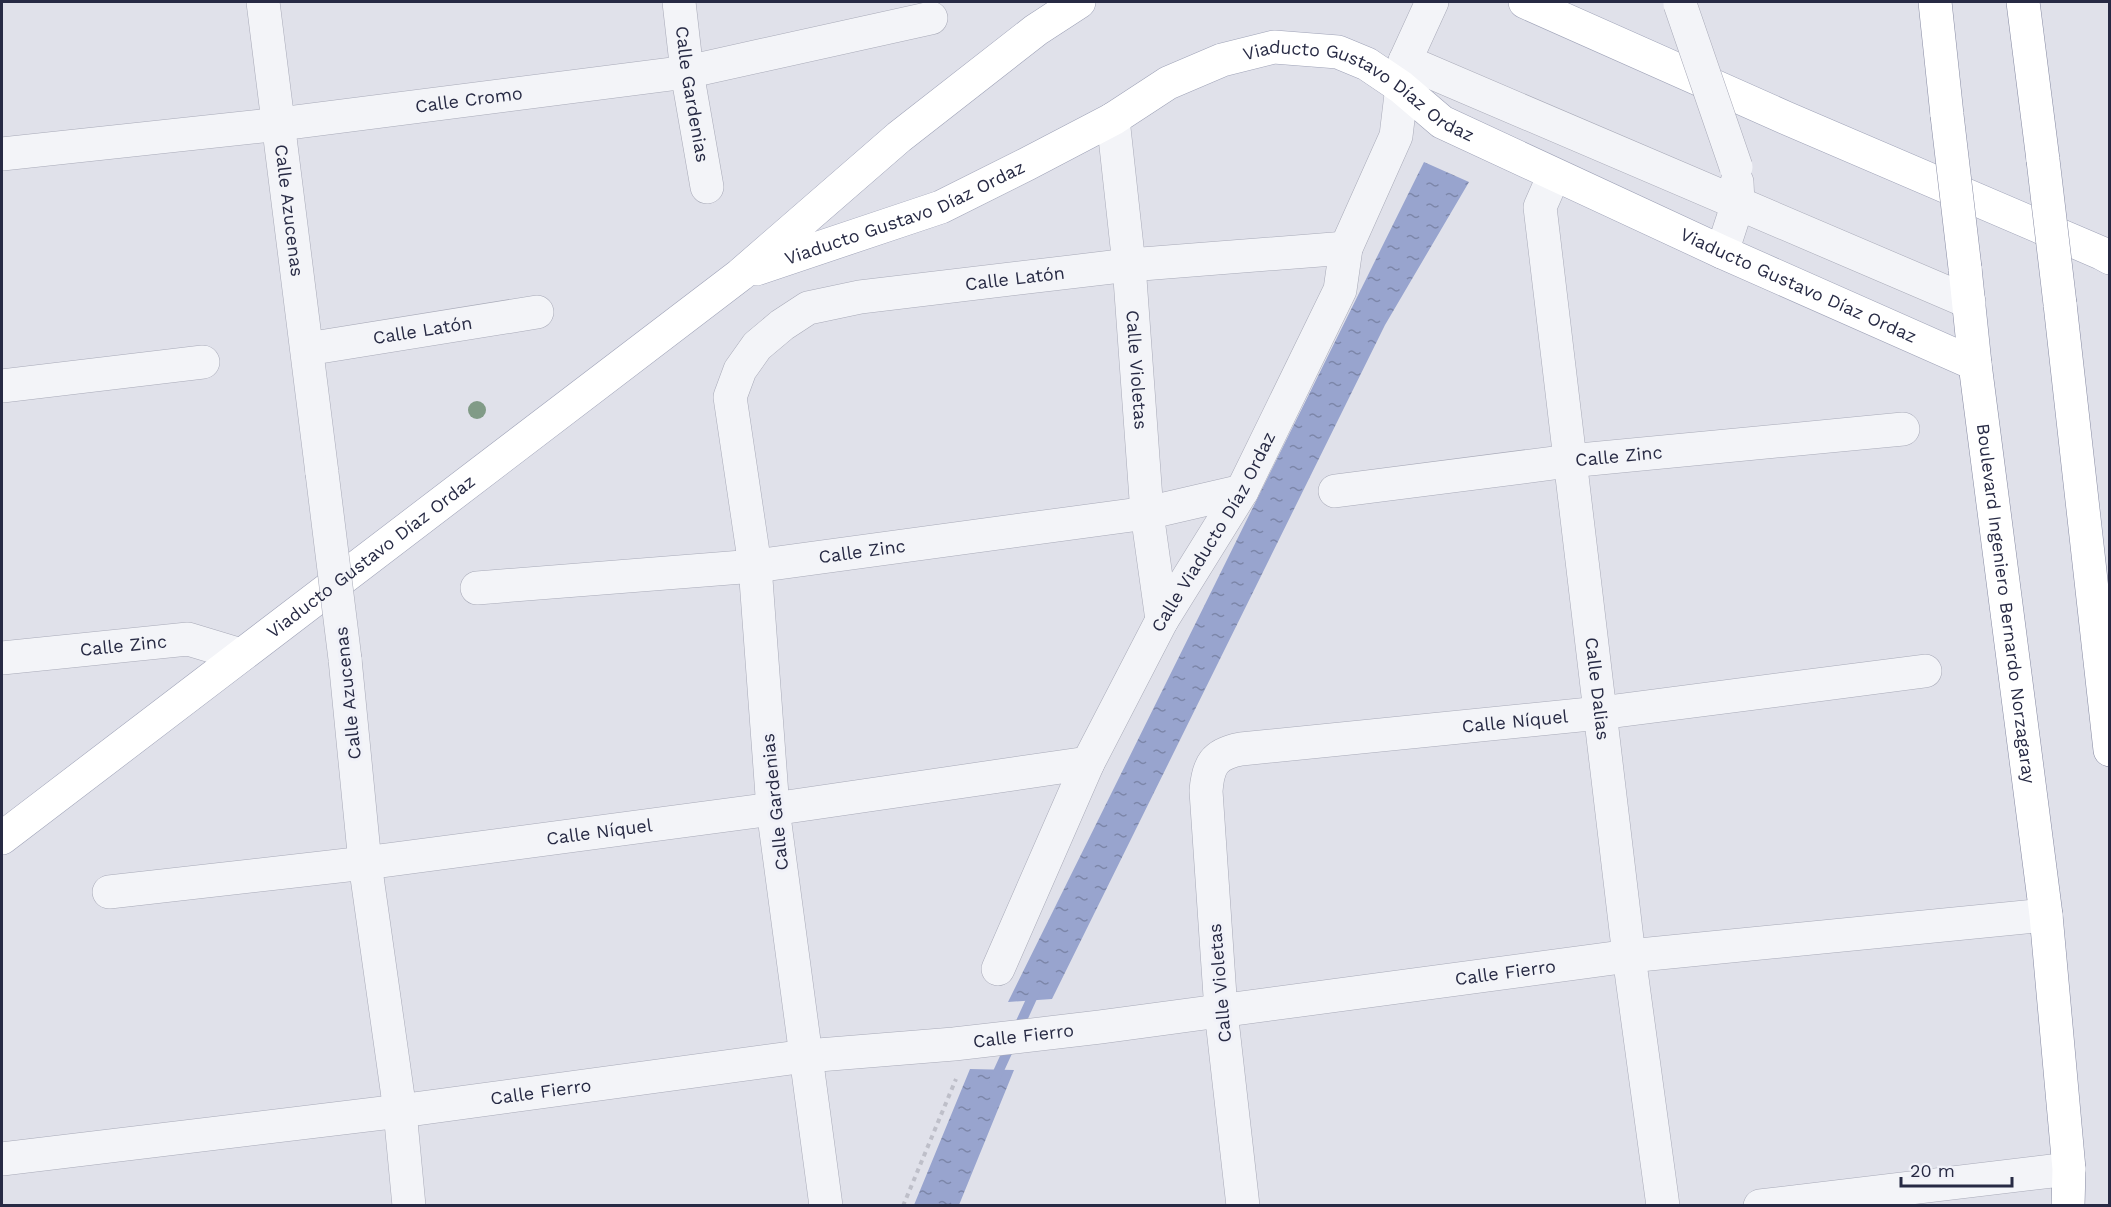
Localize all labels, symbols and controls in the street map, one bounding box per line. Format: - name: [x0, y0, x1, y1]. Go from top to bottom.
- street label: Calle Gardenias: [672, 25, 714, 164]
- street label: Viaducto Gustavo Díaz Ordaz: [1241, 36, 1478, 145]
- street label: Calle Cromo: [414, 82, 524, 117]
- street label: Calle Azucenas: [271, 143, 308, 278]
- street label: Viaducto Gustavo Díaz Ordaz: [782, 156, 1028, 269]
- street label: Viaducto Gustavo Díaz Ordaz: [1677, 223, 1920, 347]
- street label: Calle Latón: [964, 262, 1066, 294]
- street label: Calle Violetas: [1122, 309, 1152, 430]
- street label: Calle Latón: [371, 312, 474, 348]
- street label: Boulevard Ingeniero Bernardo Norzagaray: [1973, 422, 2040, 786]
- street label: Calle Viaducto Díaz Ordaz: [1147, 428, 1279, 635]
- street label: Calle Zinc: [1574, 441, 1663, 470]
- street label: Viaducto Gustavo Díaz Ordaz: [262, 470, 479, 642]
- street label: Calle Zinc: [817, 535, 907, 567]
- street label: Calle Azucenas: [330, 626, 365, 760]
- street label: Calle Zinc: [79, 630, 168, 660]
- street label: Calle Dalias: [1581, 636, 1614, 741]
- street label: Calle Níquel: [1461, 705, 1569, 737]
- street label: Calle Gardenias: [757, 733, 792, 872]
- street label: Calle Níquel: [545, 814, 654, 849]
- street label: Calle Violetas: [1204, 923, 1235, 1044]
- street label: Calle Fierro: [1454, 955, 1557, 989]
- street label: Calle Fierro: [972, 1019, 1075, 1052]
- street label: Calle Fierro: [489, 1074, 592, 1109]
- scale bar: [1901, 1150, 2012, 1188]
- text: 20 m: [1910, 1160, 1955, 1181]

